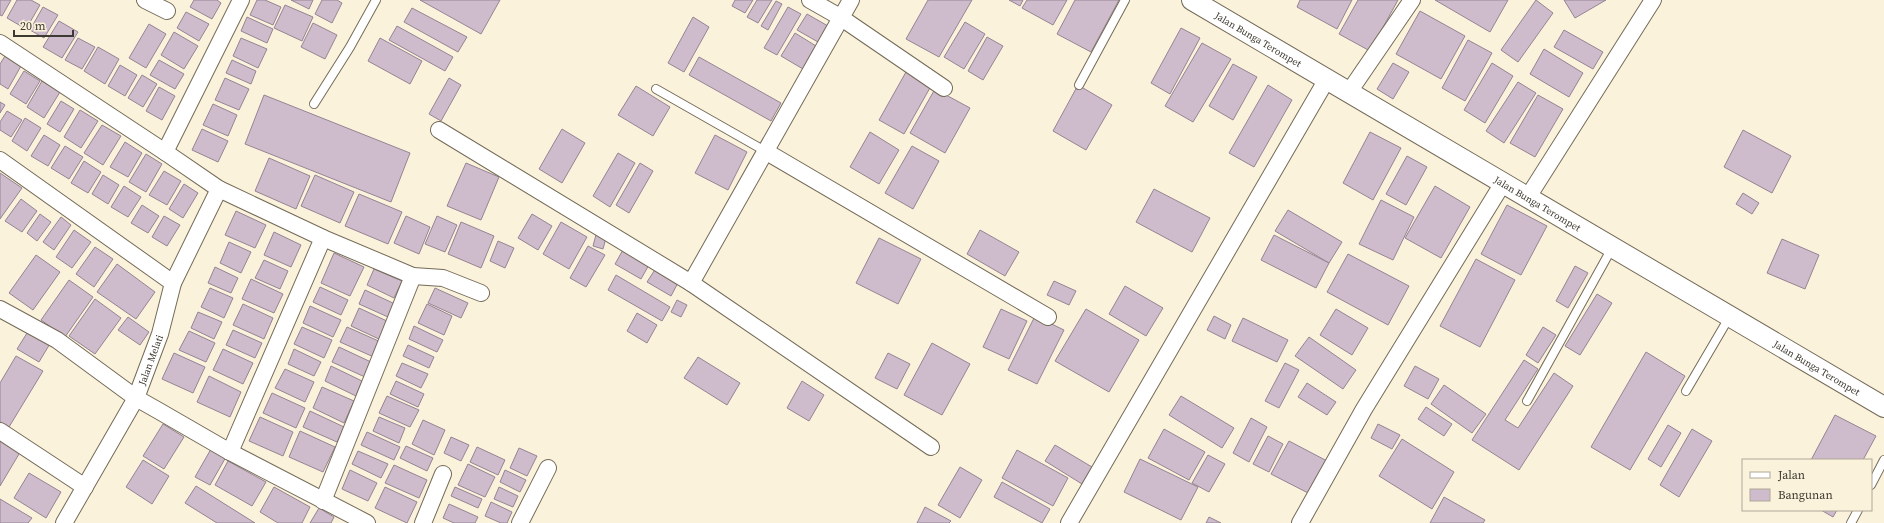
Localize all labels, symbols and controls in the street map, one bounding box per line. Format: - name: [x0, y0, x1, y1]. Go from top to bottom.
- street label: Jalan Bunga Terompet: [1212, 8, 1305, 70]
- scale bar: [14, 12, 73, 38]
- text: 20 m: [20, 18, 46, 34]
- street label: Jalan Bunga Terompet: [1491, 172, 1584, 234]
- street label: Jalan Melati: [135, 333, 166, 388]
- street label: Jalan Bunga Terompet: [1770, 337, 1863, 398]
- legend: [1742, 459, 1872, 511]
- text: Jalan: [1777, 467, 1805, 483]
- text: Bangunan: [1778, 487, 1833, 503]

